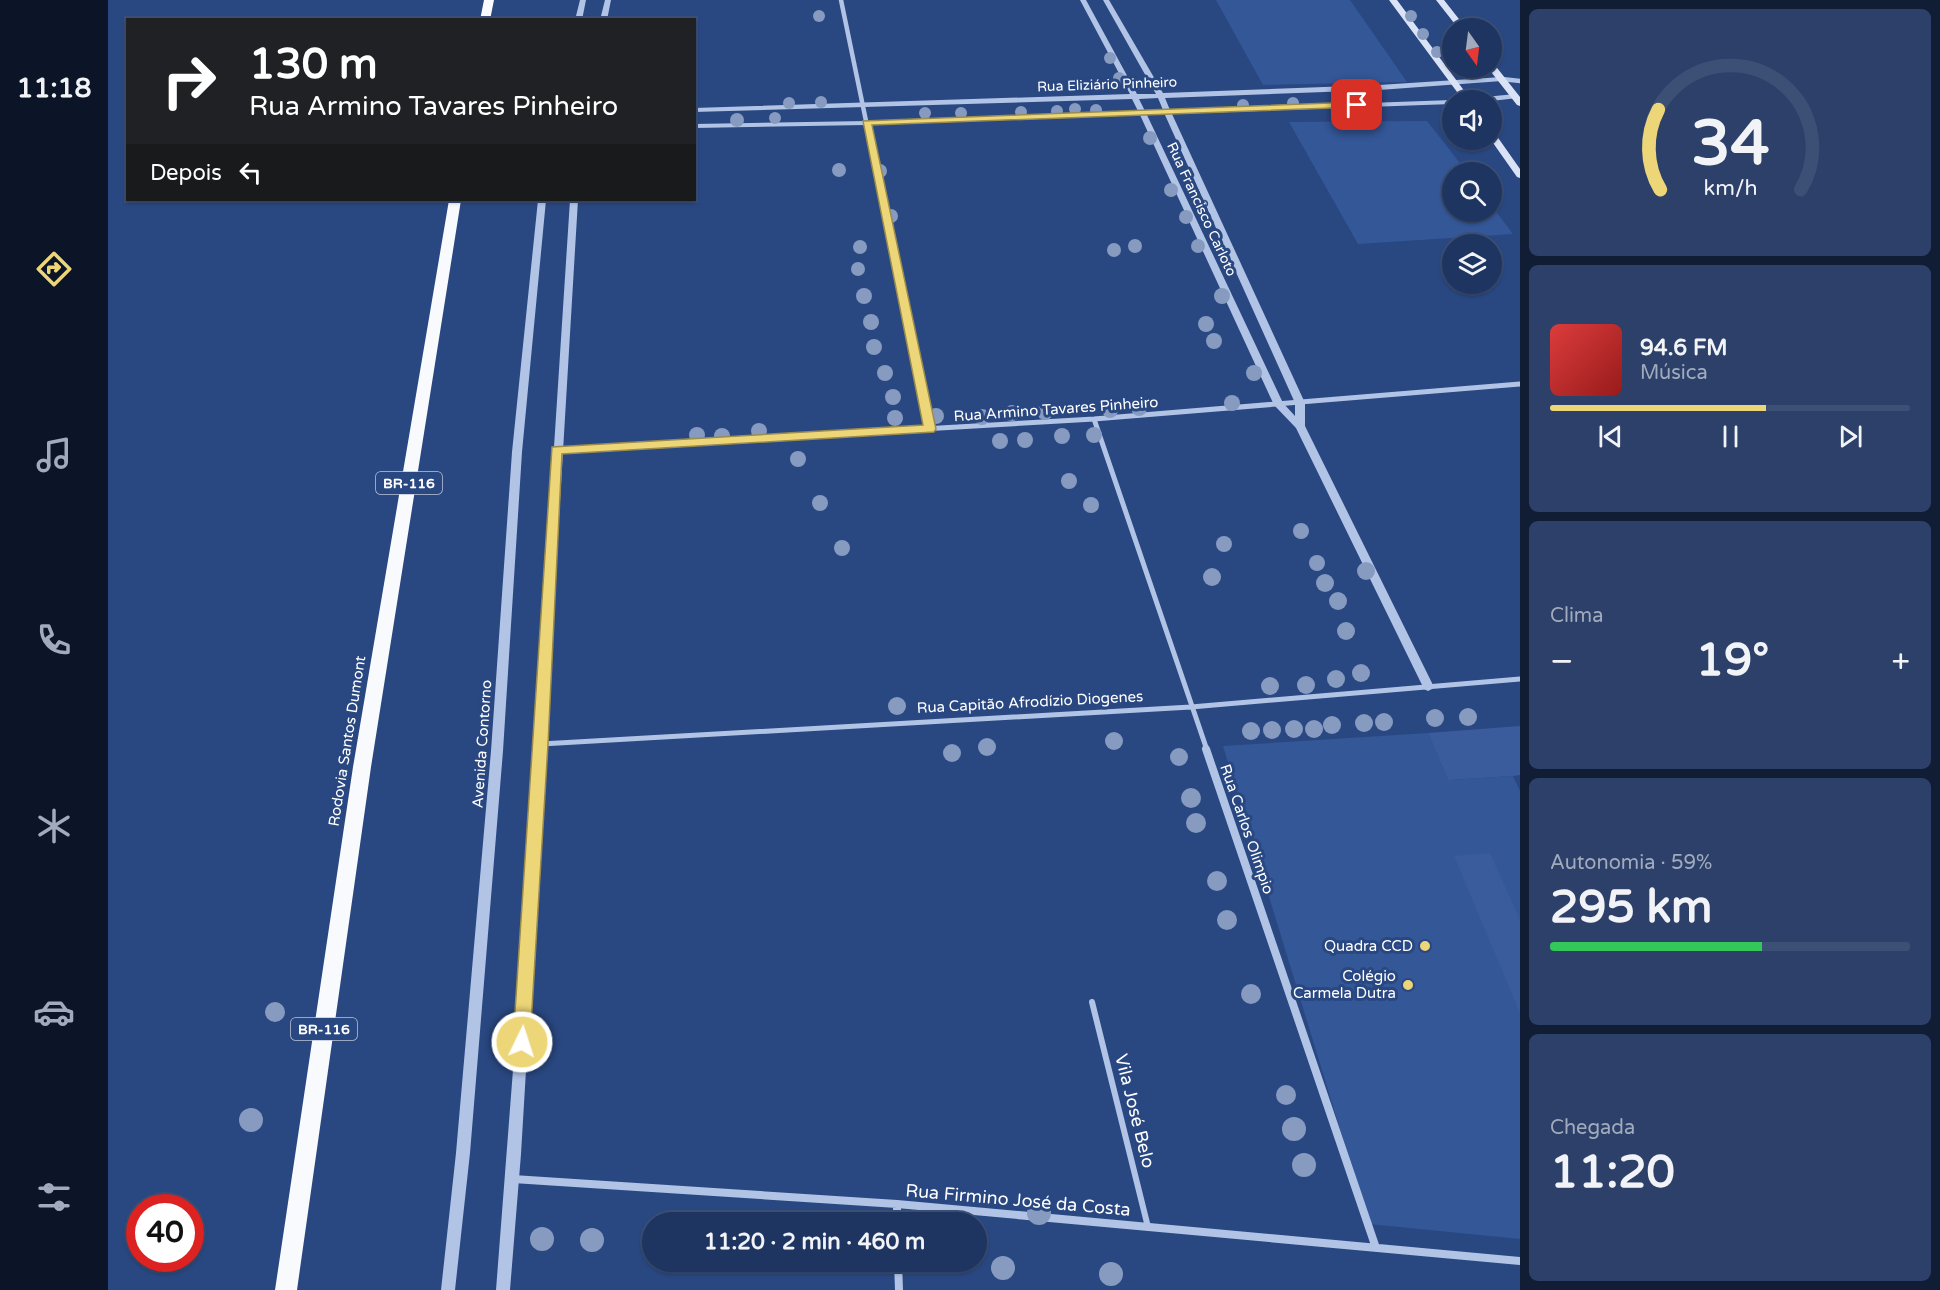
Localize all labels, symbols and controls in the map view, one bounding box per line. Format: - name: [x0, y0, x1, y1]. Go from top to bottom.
- north arrow: [1442, 18, 1502, 78]
- map controls: [1442, 18, 1502, 294]
- text: 130 m: [249, 39, 378, 90]
- icon: right: [150, 42, 228, 120]
- text: 11:18: [17, 72, 91, 105]
- street label: Rua Eliziário Pinheiro: [1037, 74, 1177, 95]
- pin: [1331, 79, 1382, 130]
- icon: arrive: [1340, 88, 1373, 121]
- text: Rua Armino Tavares Pinheiro: [249, 90, 618, 123]
- button: sound: [1442, 90, 1502, 150]
- text: 34: [1691, 107, 1769, 182]
- street label: Rua Francisco Carloto: [1163, 140, 1240, 279]
- icon: left: [234, 156, 267, 189]
- text: Depois: [150, 160, 222, 186]
- button: search: [1442, 162, 1502, 222]
- text: km/h: [1703, 175, 1757, 201]
- button: layers: [1442, 234, 1502, 294]
- icon: directions: [33, 248, 75, 290]
- text: 94.6 FM: [1640, 335, 1728, 361]
- text: Música: [1640, 361, 1708, 385]
- street label: Rua Armino Tavares Pinheiro: [953, 393, 1159, 425]
- icon: previous: [1594, 420, 1627, 453]
- icon: pause: [1714, 420, 1747, 453]
- icon: next: [1834, 420, 1867, 453]
- icon: music: [33, 434, 75, 476]
- road number: BR-116: [376, 472, 442, 494]
- text: Clima: [1550, 604, 1603, 628]
- icon: phone: [33, 619, 75, 661]
- text: 19°: [1696, 634, 1769, 688]
- text: −: [1550, 642, 1574, 681]
- text: +: [1891, 642, 1910, 681]
- street label: Rodovia Santos Dumont: [325, 654, 369, 828]
- street label: Avenida Contorno: [469, 679, 495, 809]
- street label: Rua Capitão Afrodízio Diogenes: [916, 687, 1144, 717]
- street label: Rua Carlos Olimpio: [1216, 762, 1278, 896]
- icon: climate: [33, 805, 75, 847]
- text: Autonomia · 59%: [1550, 851, 1712, 875]
- text: 295 km: [1550, 881, 1712, 935]
- place label: Quadra CCD: [1324, 937, 1413, 955]
- marker: Quadra CCD: [1418, 939, 1432, 953]
- place label: Colégio Carmela Dutra: [1293, 967, 1396, 1002]
- marker: Colégio Carmela Dutra: [1401, 978, 1415, 992]
- icon: car: [33, 991, 75, 1033]
- position arrow: [490, 1010, 554, 1074]
- road number: BR-116: [291, 1018, 357, 1040]
- street label: Vila José Belo: [1110, 1052, 1160, 1170]
- text: Chegada: [1550, 1116, 1635, 1140]
- text: 11:20: [1550, 1146, 1675, 1200]
- icon: filters: [33, 1176, 75, 1218]
- street label: Rua Firmino José da Costa: [904, 1179, 1132, 1221]
- speed limit sign: 40: [126, 1194, 204, 1272]
- text: 11:20 · 2 min · 460 m: [704, 1229, 925, 1255]

